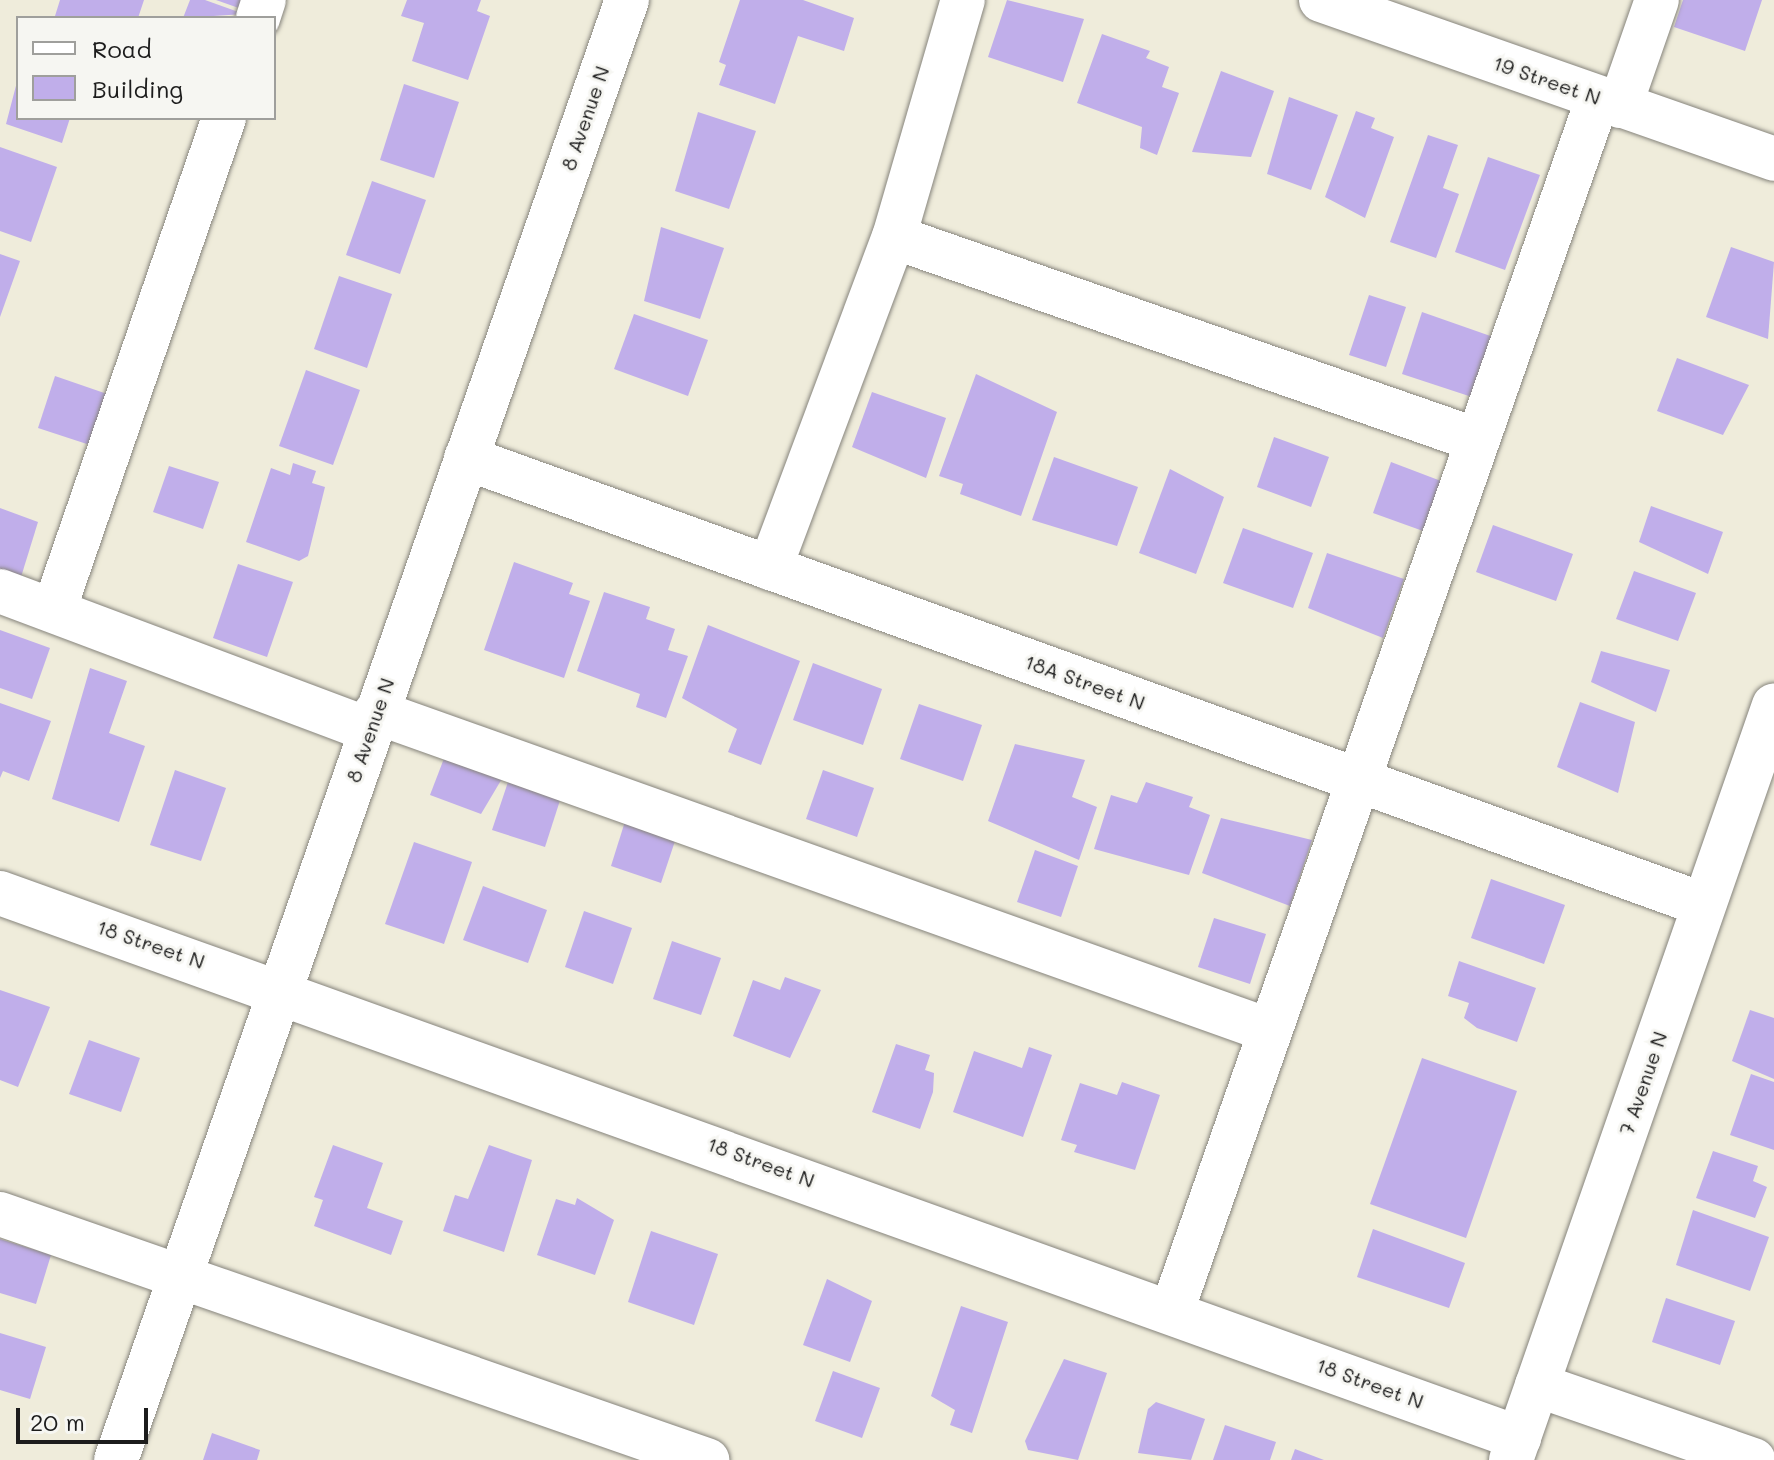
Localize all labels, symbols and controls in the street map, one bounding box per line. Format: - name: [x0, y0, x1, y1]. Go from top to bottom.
- legend: [16, 16, 276, 120]
- text: Road: [92, 33, 152, 64]
- street label: 19 Street N: [1490, 50, 1604, 110]
- street label: 8 Avenue N: [556, 63, 614, 173]
- text: Building: [92, 73, 183, 104]
- street label: 18A Street N: [1022, 649, 1148, 715]
- street label: 8 Avenue N: [341, 675, 399, 785]
- street label: 18 Street N: [94, 914, 208, 974]
- street label: 7 Avenue N: [1614, 1028, 1672, 1138]
- street label: 18 Street N: [704, 1132, 818, 1192]
- street label: 18 Street N: [1313, 1353, 1427, 1413]
- scale bar: [20, 1392, 152, 1442]
- text: 20 m: [30, 1406, 85, 1437]

